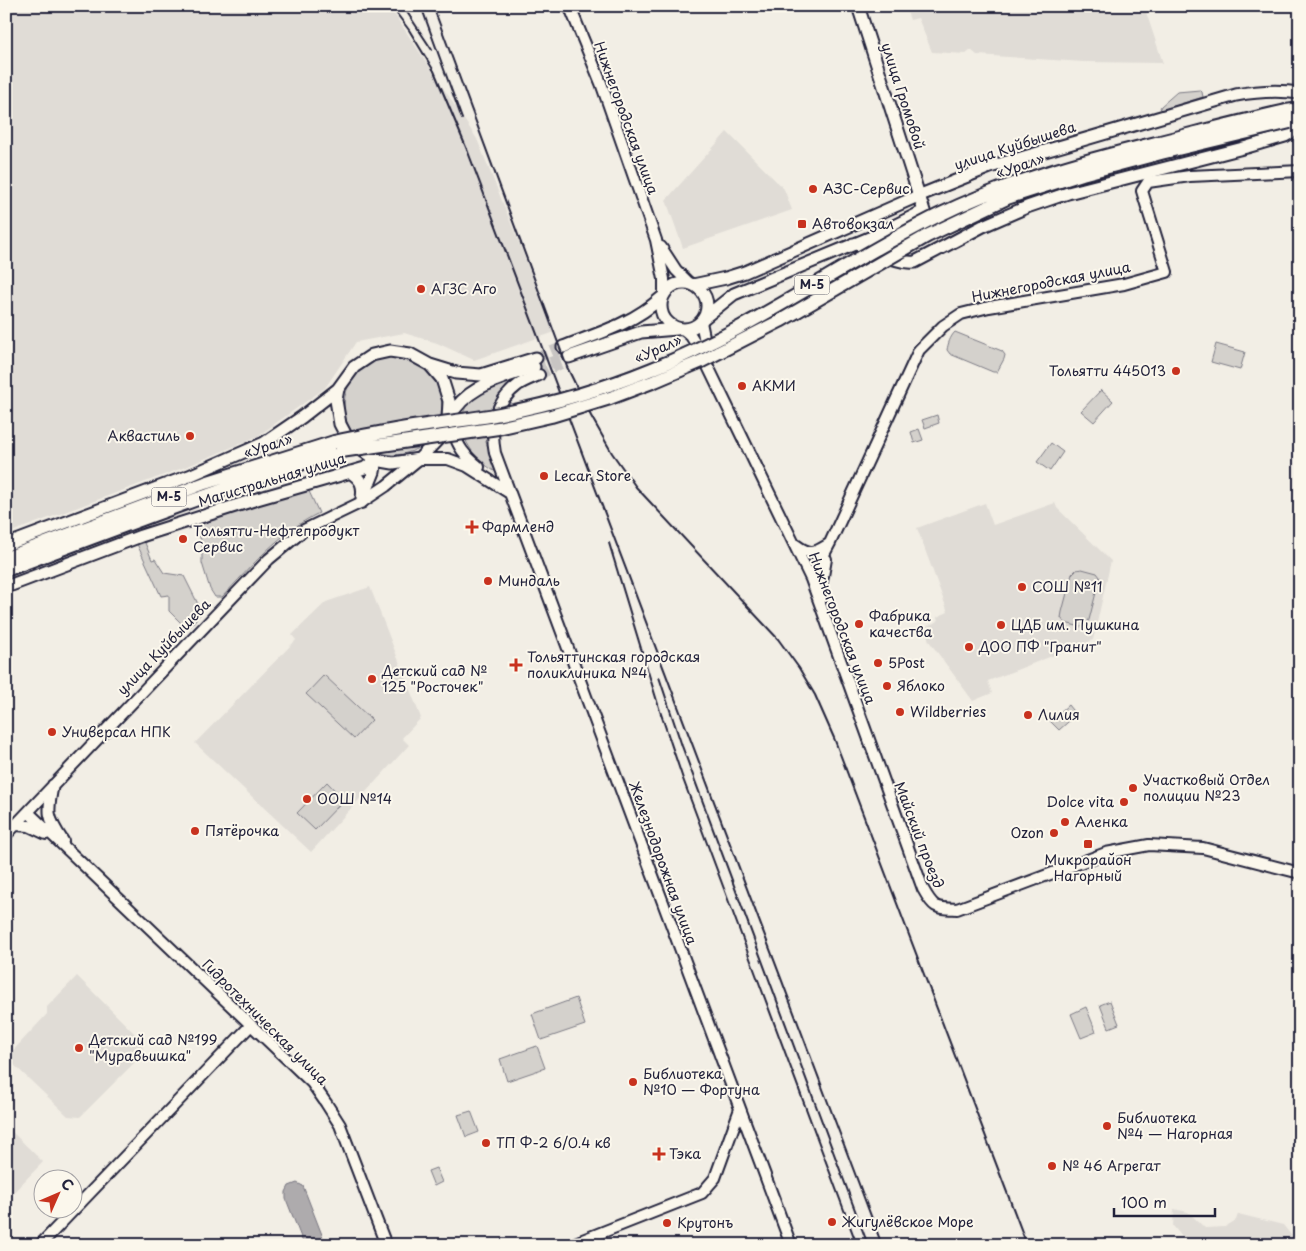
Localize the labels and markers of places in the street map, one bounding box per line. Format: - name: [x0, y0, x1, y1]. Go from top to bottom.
- place label: АЗС-Сервис: [823, 178, 910, 199]
- marker: АЗС-Сервис: [807, 183, 819, 195]
- place label: Автовокзал: [812, 213, 894, 234]
- marker: Автовокзал: [796, 218, 808, 230]
- place label: АГЗС Аго: [431, 278, 497, 299]
- marker: АГЗС Аго: [415, 283, 427, 295]
- place label: Тольятти 445013: [1049, 360, 1166, 381]
- marker: Тольятти 445013: [1170, 365, 1182, 377]
- place label: АКМИ: [752, 375, 796, 396]
- marker: АКМИ: [736, 380, 748, 392]
- place label: Аквастиль: [108, 425, 180, 446]
- marker: Аквастиль: [184, 430, 196, 442]
- place label: Lecar Store: [554, 465, 631, 486]
- marker: Lecar Store: [538, 470, 550, 482]
- place label: Фармленд: [482, 516, 554, 537]
- place label: Тольятти-Нефтепродукт Сервис: [193, 520, 360, 557]
- marker: Фармленд: [466, 521, 478, 533]
- marker: Тольятти-Нефтепродукт Сервис: [177, 533, 189, 545]
- place label: Миндаль: [498, 570, 560, 591]
- marker: Миндаль: [482, 575, 494, 587]
- place label: СОШ №11: [1032, 576, 1103, 597]
- marker: СОШ №11: [1016, 581, 1028, 593]
- place label: Фабрика качества: [869, 605, 933, 642]
- place label: ЦДБ им. Пушкина: [1011, 614, 1140, 635]
- marker: Фабрика качества: [853, 618, 865, 630]
- marker: ЦДБ им. Пушкина: [995, 619, 1007, 631]
- place label: ДОО ПФ "Гранит": [978, 636, 1102, 657]
- marker: ДОО ПФ "Гранит": [963, 641, 975, 653]
- place label: Тольяттинская городская поликлиника №4: [527, 646, 700, 683]
- place label: 5Post: [888, 652, 925, 673]
- marker: 5Post: [872, 657, 884, 669]
- marker: Тольяттинская городская поликлиника №4: [509, 658, 523, 672]
- place label: Детский сад № 125 "Росточек": [381, 660, 487, 697]
- marker: Детский сад № 125 "Росточек": [366, 673, 378, 685]
- place label: Яблоко: [897, 675, 945, 696]
- marker: Яблоко: [881, 680, 893, 692]
- place label: Wildberries: [910, 701, 986, 722]
- place label: Лилия: [1038, 704, 1080, 725]
- marker: Wildberries: [894, 706, 906, 718]
- marker: Лилия: [1022, 709, 1034, 721]
- place label: Универсал НПК: [62, 721, 171, 742]
- marker: Универсал НПК: [46, 726, 58, 738]
- place label: Участковый Отдел полиции №23: [1143, 769, 1270, 806]
- marker: Участковый Отдел полиции №23: [1127, 782, 1139, 794]
- place label: ООШ №14: [317, 788, 392, 809]
- place label: Dolce vita: [1046, 791, 1114, 812]
- marker: ООШ №14: [301, 793, 313, 805]
- marker: Dolce vita: [1118, 796, 1130, 808]
- place label: Аленка: [1075, 811, 1128, 832]
- marker: Аленка: [1059, 816, 1071, 828]
- place label: Пятёрочка: [205, 820, 279, 841]
- place label: Ozon: [1011, 822, 1044, 843]
- marker: Пятёрочка: [189, 825, 201, 837]
- marker: Ozon: [1048, 827, 1060, 839]
- marker: Микрорайон Нагорный: [1082, 838, 1094, 850]
- place label: Микрорайон Нагорный: [1044, 849, 1132, 886]
- place label: Детский сад №199 "Муравьишка": [88, 1029, 218, 1066]
- marker: Детский сад №199 "Муравьишка": [73, 1042, 85, 1054]
- place label: Библиотека №10 — Фортуна: [643, 1063, 760, 1100]
- marker: Библиотека №10 — Фортуна: [627, 1076, 639, 1088]
- place label: Библиотека №4 — Нагорная: [1117, 1107, 1233, 1144]
- marker: Библиотека №4 — Нагорная: [1101, 1120, 1113, 1132]
- place label: ТП Ф-2 6/0.4 кв: [496, 1132, 611, 1153]
- marker: ТП Ф-2 6/0.4 кв: [480, 1137, 492, 1149]
- place label: Тэка: [669, 1143, 701, 1164]
- marker: Тэка: [653, 1148, 665, 1160]
- place label: № 46 Агрегат: [1062, 1155, 1161, 1176]
- marker: № 46 Агрегат: [1046, 1160, 1058, 1172]
- place label: Жигулёвское Море: [841, 1211, 974, 1232]
- place label: Крутонъ: [677, 1212, 733, 1233]
- marker: Жигулёвское Море: [826, 1216, 838, 1228]
- marker: Крутонъ: [661, 1217, 673, 1229]

